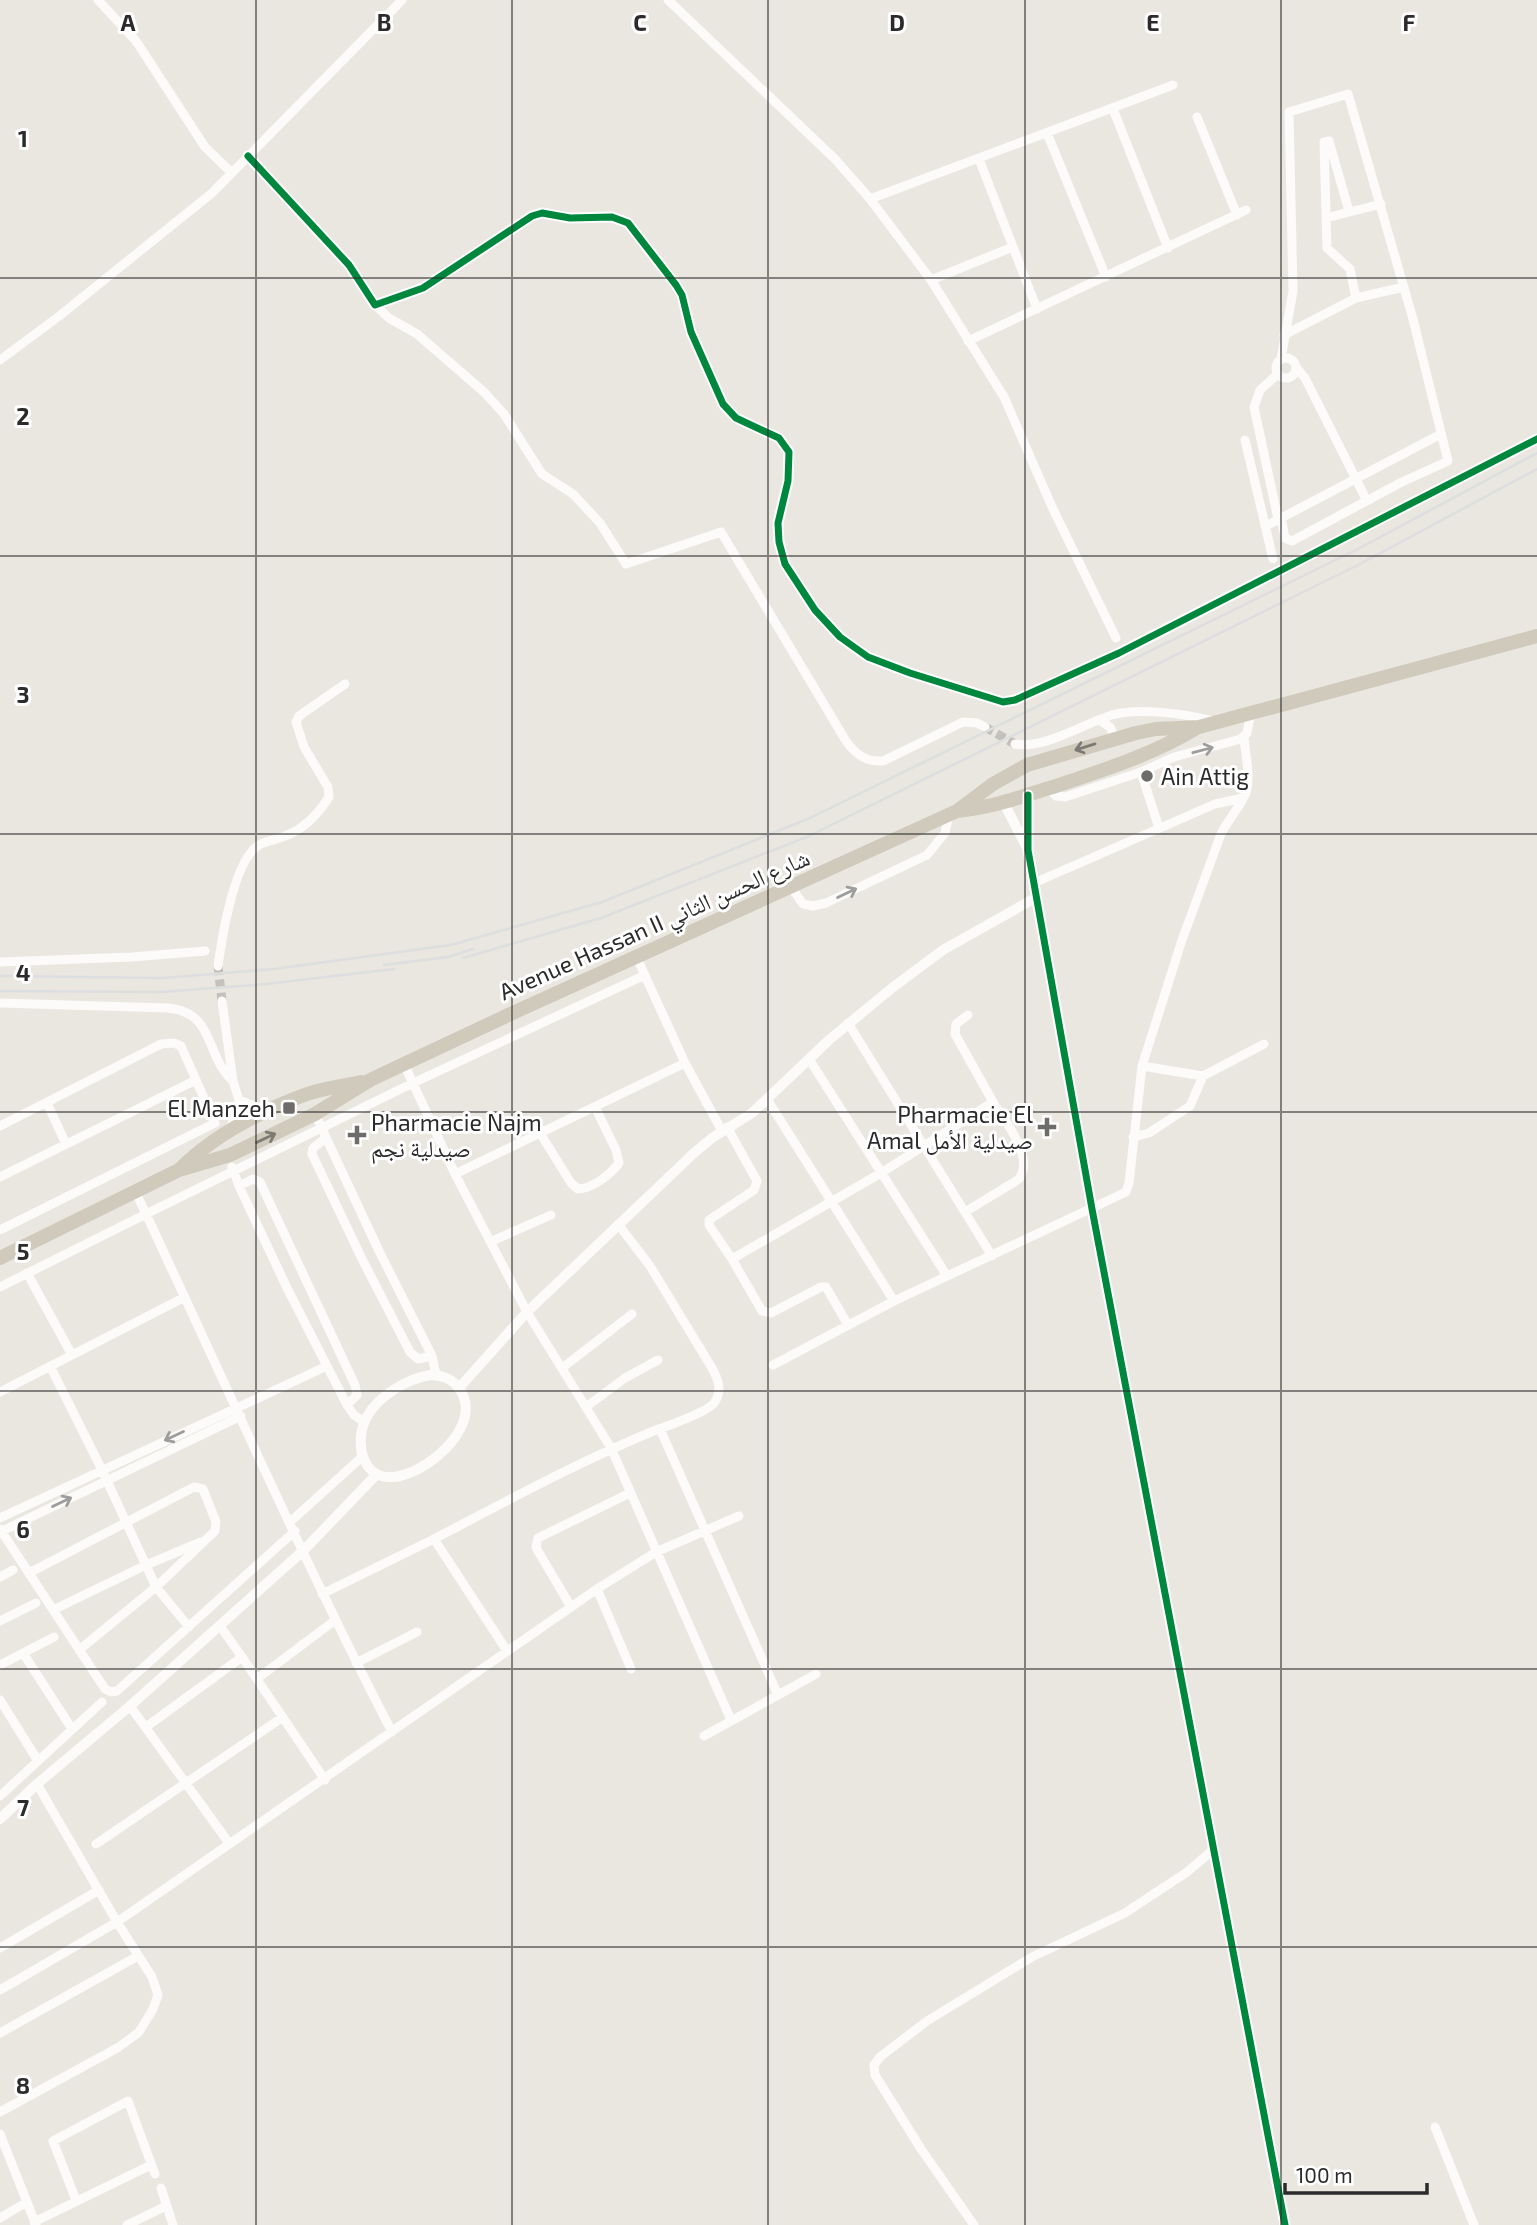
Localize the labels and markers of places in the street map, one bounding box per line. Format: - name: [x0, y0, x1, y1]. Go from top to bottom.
- place label: Ain Attig: [1161, 762, 1249, 790]
- marker: Ain Attig: [1139, 768, 1155, 784]
- place label: El Manzeh: [167, 1094, 275, 1122]
- marker: El Manzeh: [281, 1100, 297, 1116]
- place label: Pharmacie El Amal صيدلية الأمل: [867, 1100, 1033, 1155]
- place label: Pharmacie Najm صيدلية نجم: [371, 1108, 542, 1165]
- marker: Pharmacie El Amal صيدلية الأمل: [1039, 1119, 1055, 1135]
- marker: Pharmacie Najm صيدلية نجم: [349, 1127, 365, 1143]

